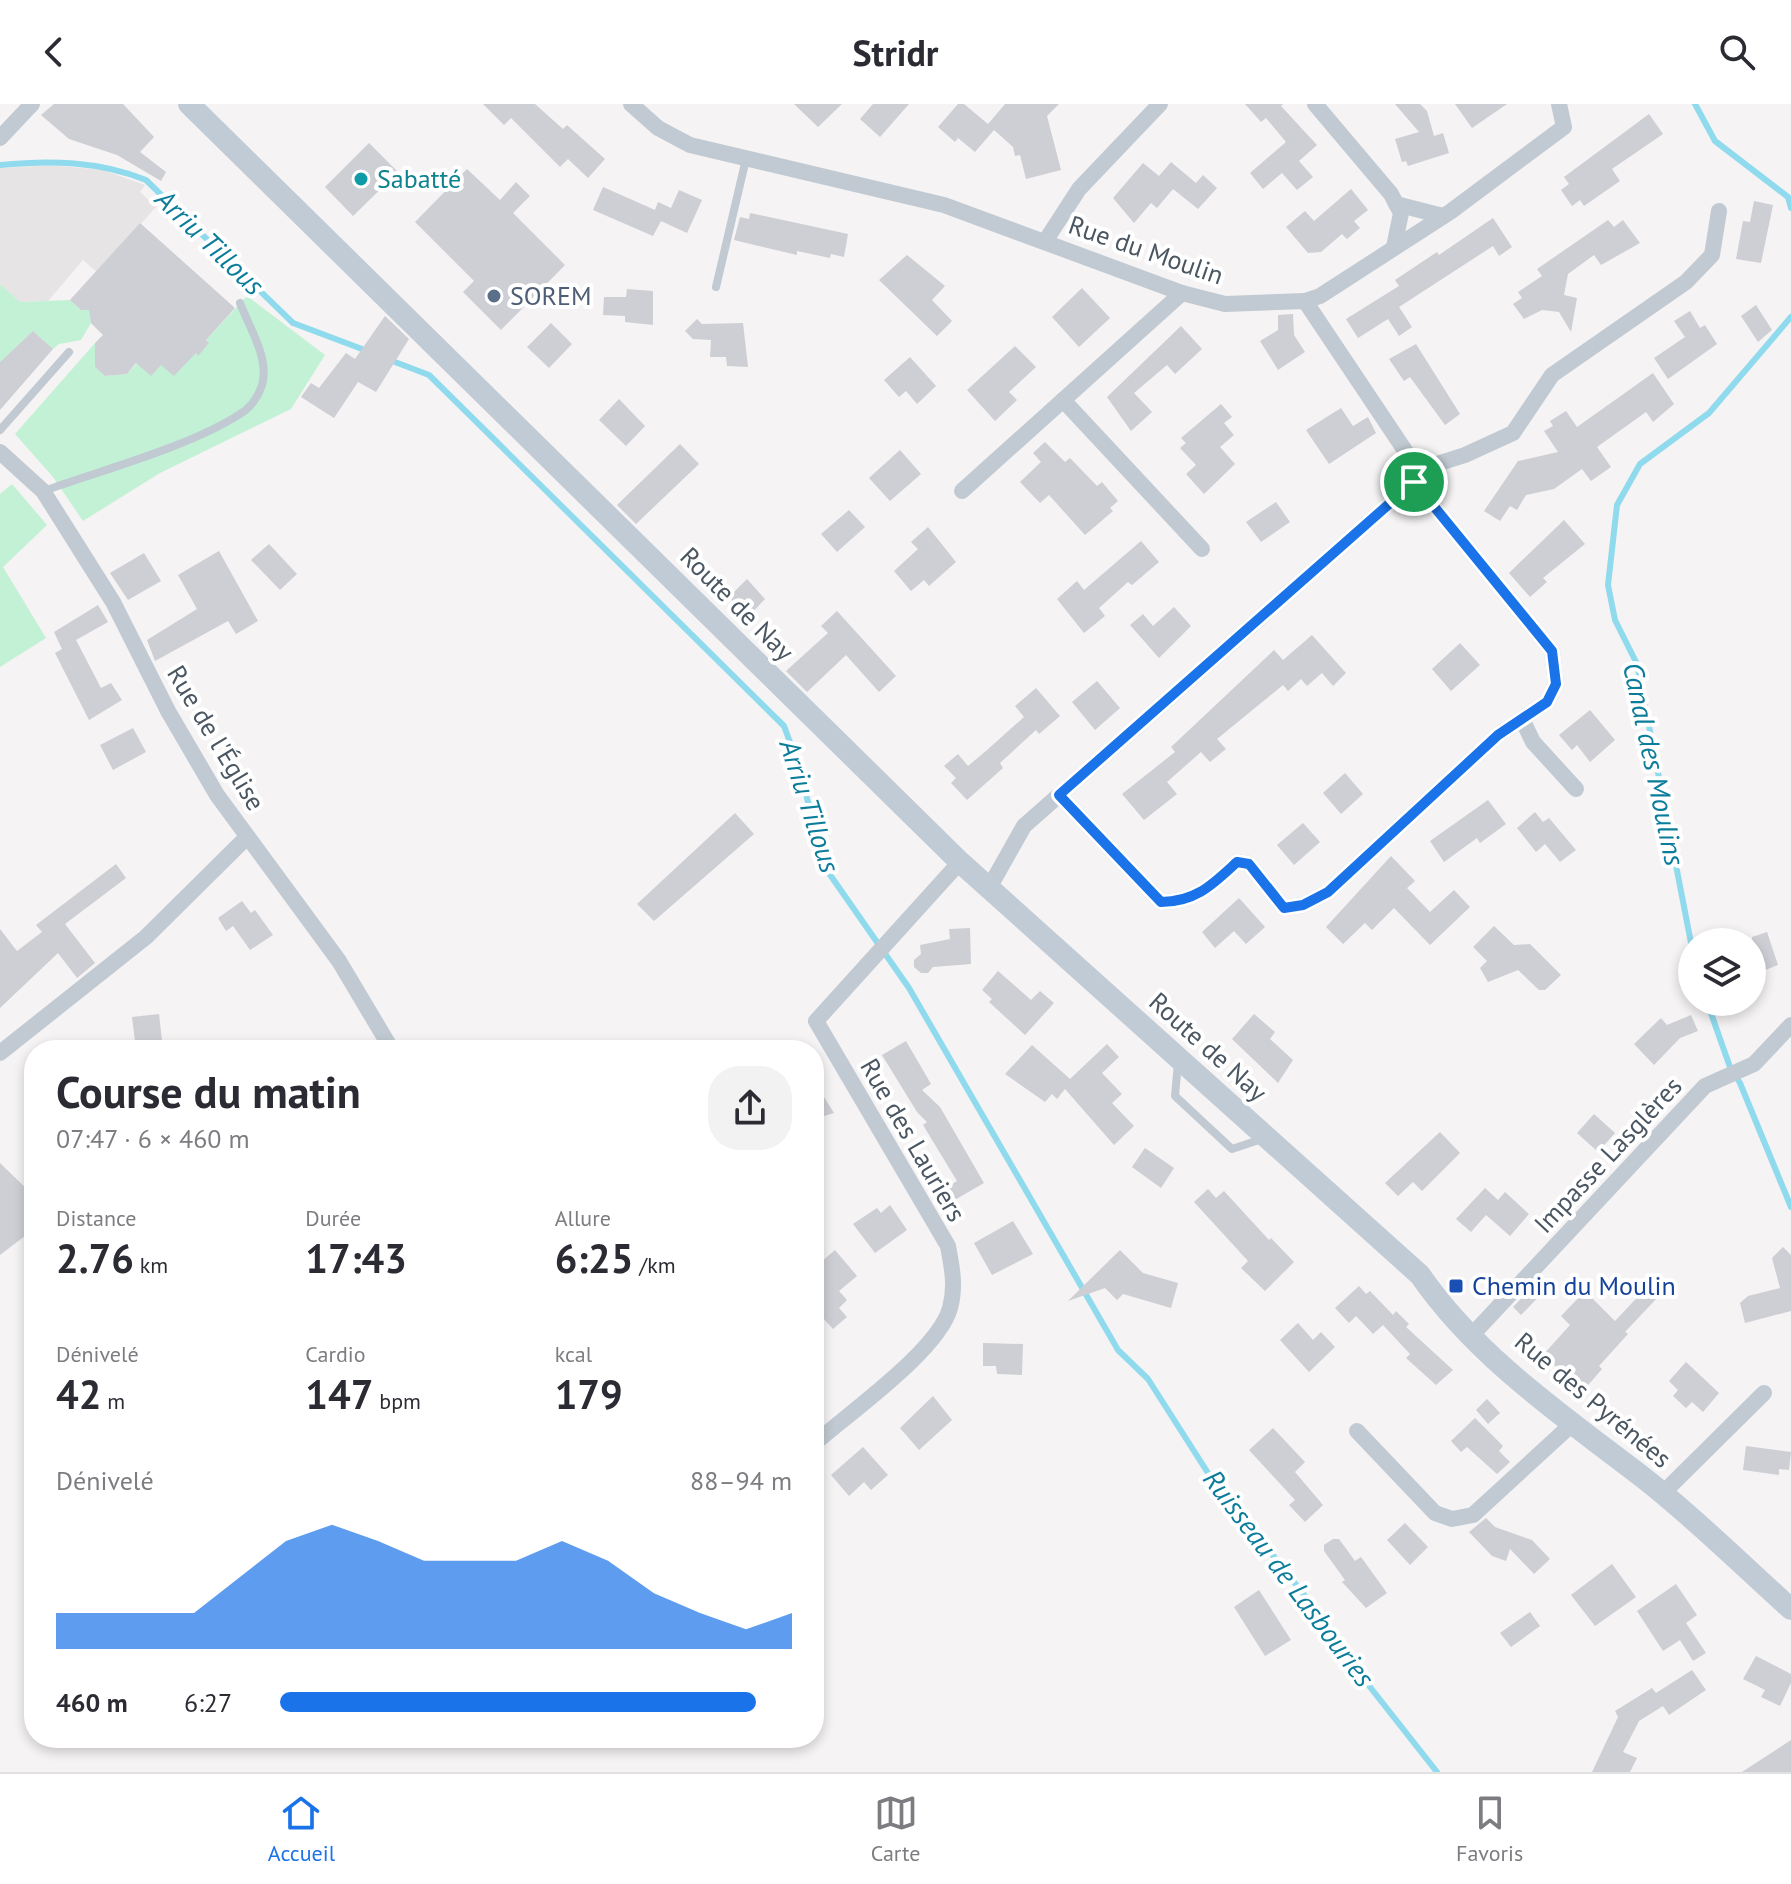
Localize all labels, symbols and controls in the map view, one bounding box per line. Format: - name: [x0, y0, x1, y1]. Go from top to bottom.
- text: Stridr: [852, 29, 939, 76]
- icon: back: [32, 30, 76, 74]
- icon: search: [1715, 30, 1759, 74]
- place label: Sabatté: [377, 162, 461, 195]
- marker: Sabatté: [352, 170, 370, 188]
- water label: Arriu Tillous: [147, 180, 273, 303]
- street label: Rue du Moulin: [1064, 208, 1228, 291]
- place label: SOREM: [510, 279, 592, 312]
- marker: SOREM: [485, 287, 503, 305]
- pin: [1380, 448, 1448, 516]
- icon: arrive: [1392, 460, 1436, 504]
- street label: Route de Nay: [674, 540, 801, 667]
- street label: Rue de l'Église: [160, 659, 273, 816]
- water label: Canal des Moulins: [1615, 659, 1694, 869]
- water label: Arriu Tillous: [771, 734, 849, 877]
- map controls: [1678, 928, 1766, 1016]
- button: layers: [1678, 928, 1766, 1016]
- street label: Route de Nay: [1142, 985, 1274, 1108]
- street label: Rue des Lauriers: [853, 1052, 973, 1227]
- text: Course du matin: [56, 1063, 361, 1120]
- button: share: [708, 1066, 792, 1150]
- street label: Impasse Lasglères: [1527, 1069, 1689, 1240]
- text: 07:47 · 6 × 460 m: [56, 1122, 250, 1155]
- text: Distance: [56, 1204, 137, 1232]
- text: Durée: [305, 1204, 361, 1232]
- text: Allure: [555, 1204, 611, 1232]
- text: 2.76: [56, 1232, 134, 1284]
- text: 17:43: [305, 1232, 407, 1284]
- text: 6:25: [555, 1232, 633, 1284]
- text: km: [134, 1251, 168, 1279]
- text: /km: [633, 1251, 676, 1279]
- place label: Chemin du Moulin: [1472, 1269, 1676, 1302]
- marker: Chemin du Moulin: [1447, 1277, 1465, 1295]
- street label: Rue des Pyrénées: [1508, 1324, 1678, 1475]
- text: Dénivelé: [56, 1340, 139, 1368]
- text: Cardio: [305, 1340, 365, 1368]
- text: kcal: [555, 1340, 592, 1368]
- text: 42: [56, 1368, 101, 1420]
- text: 147: [305, 1368, 373, 1420]
- text: 179: [555, 1368, 623, 1420]
- text: m: [101, 1387, 125, 1415]
- text: bpm: [373, 1387, 421, 1415]
- water label: Ruisseau de Lasbouries: [1195, 1461, 1383, 1694]
- text: Dénivelé: [56, 1464, 154, 1497]
- text: 88–94 m: [690, 1464, 792, 1497]
- text: 460 m: [56, 1686, 128, 1719]
- text: 6:27: [184, 1686, 232, 1719]
- tab: Accueil: [268, 1791, 335, 1867]
- tab: Carte: [871, 1791, 920, 1867]
- tab: Favoris: [1456, 1791, 1523, 1867]

